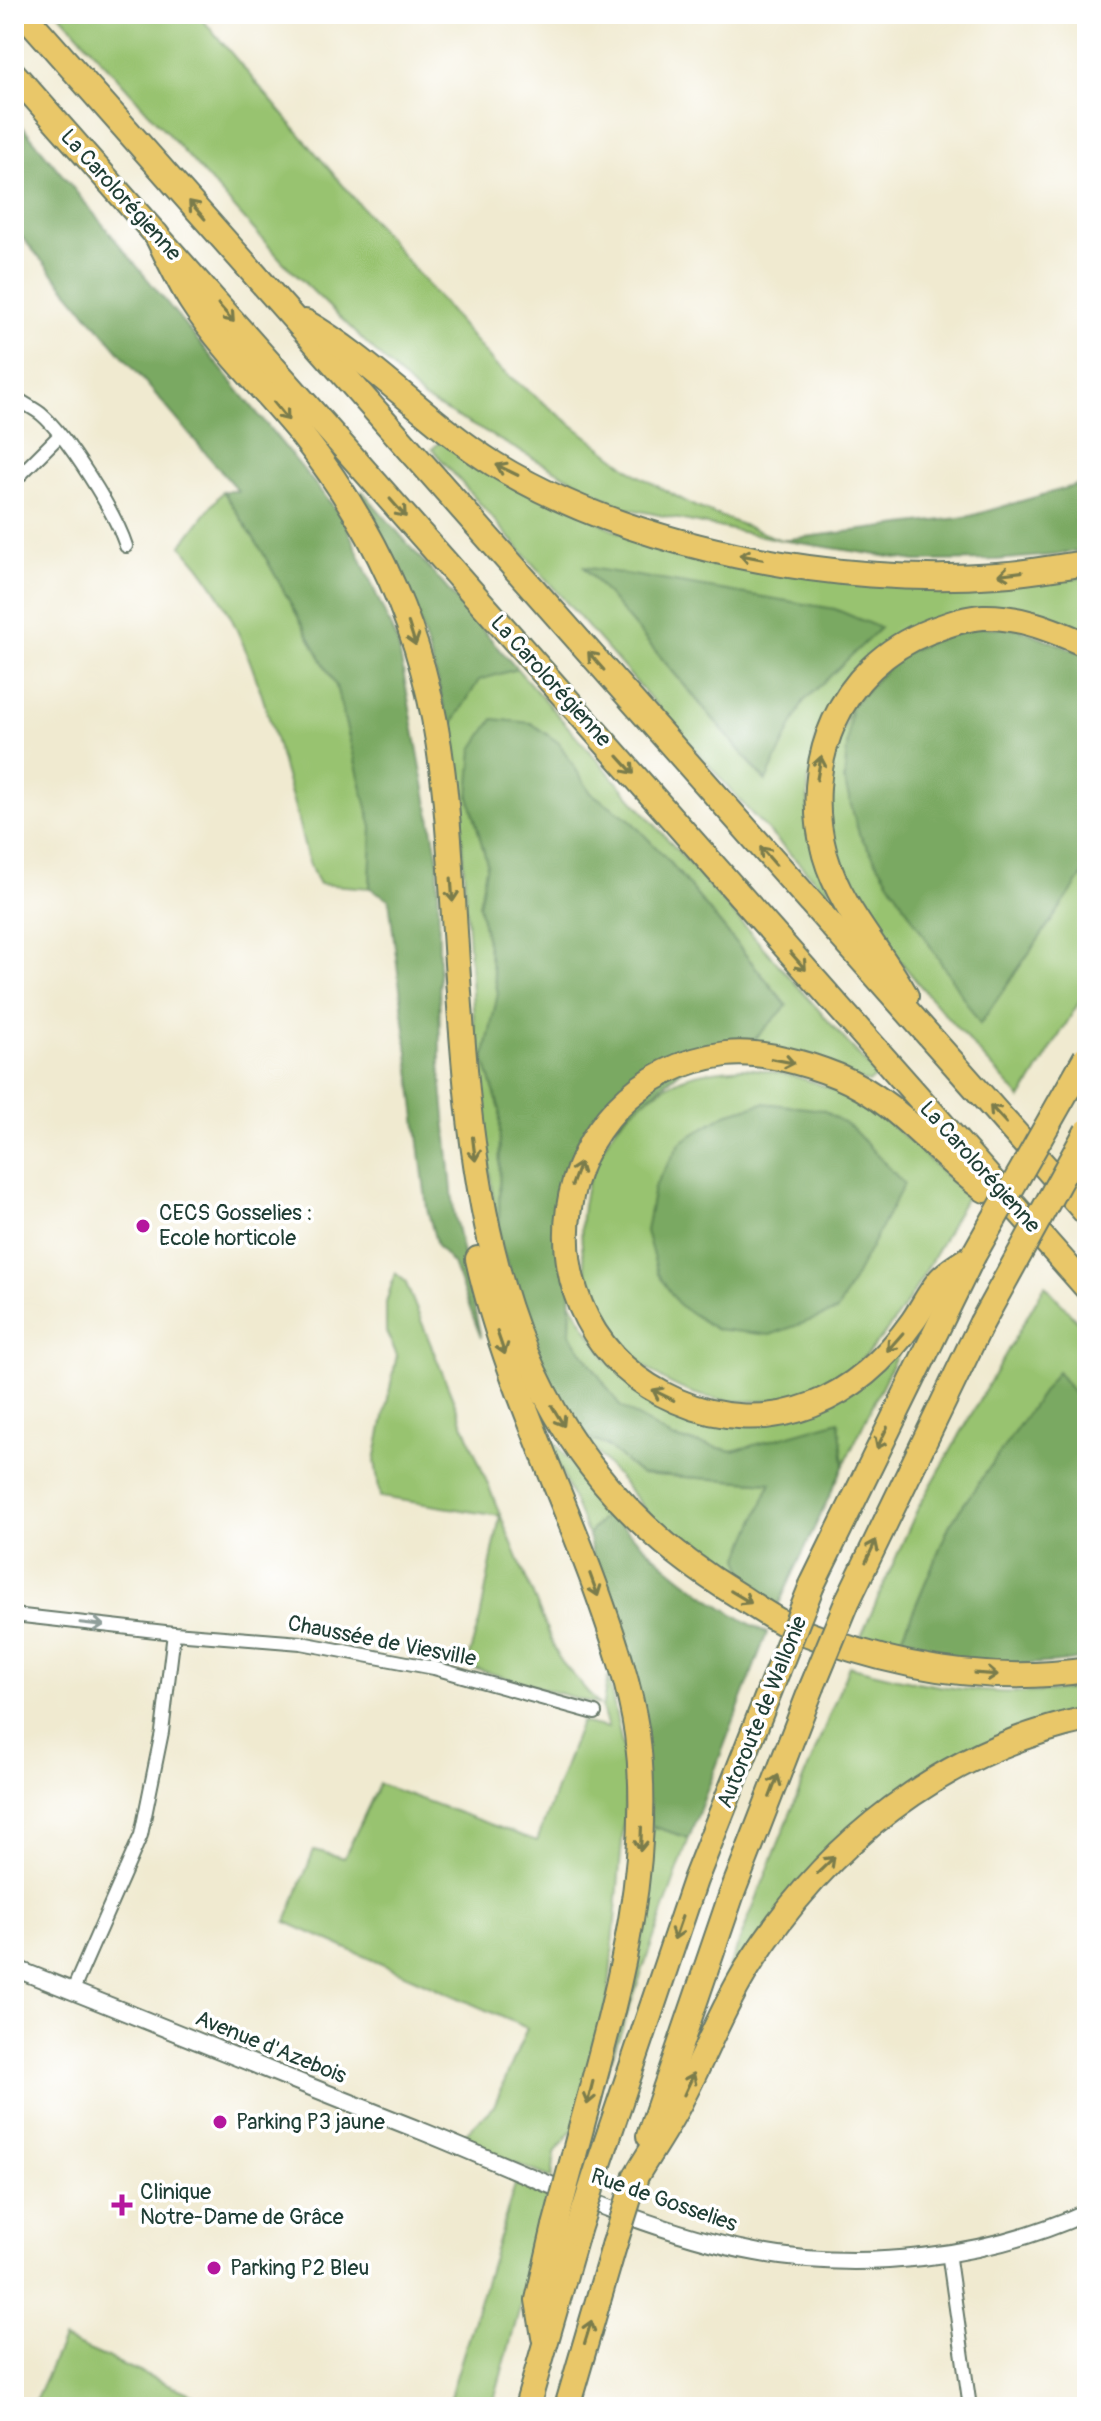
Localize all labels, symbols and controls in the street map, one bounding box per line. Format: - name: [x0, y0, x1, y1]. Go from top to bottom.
- street label: La Carolorégienne: [54, 123, 188, 267]
- one-way arrow: [188, 201, 206, 221]
- one-way arrow: [217, 303, 235, 323]
- one-way arrow: [272, 400, 290, 421]
- one-way arrow: [496, 462, 520, 478]
- one-way arrow: [389, 498, 407, 518]
- one-way arrow: [739, 549, 764, 564]
- one-way arrow: [997, 566, 1024, 581]
- street label: La Carolorégienne: [484, 609, 618, 753]
- one-way arrow: [405, 621, 420, 646]
- one-way arrow: [587, 651, 605, 671]
- one-way arrow: [617, 755, 635, 775]
- one-way arrow: [812, 756, 827, 781]
- one-way arrow: [760, 846, 778, 866]
- one-way arrow: [445, 876, 460, 903]
- one-way arrow: [789, 950, 807, 970]
- one-way arrow: [770, 1054, 796, 1069]
- street label: La Carolorégienne: [913, 1095, 1047, 1239]
- one-way arrow: [989, 1105, 1007, 1125]
- one-way arrow: [467, 1135, 482, 1162]
- one-way arrow: [570, 1162, 585, 1187]
- place label: CECS Gosselies : Ecole horticole: [159, 1199, 313, 1252]
- marker: CECS Gosselies : Ecole horticole: [134, 1217, 152, 1235]
- one-way arrow: [495, 1330, 510, 1355]
- one-way arrow: [887, 1331, 905, 1352]
- one-way arrow: [652, 1387, 676, 1402]
- one-way arrow: [550, 1404, 566, 1427]
- one-way arrow: [873, 1426, 888, 1449]
- one-way arrow: [864, 1540, 879, 1564]
- one-way arrow: [588, 1573, 603, 1598]
- one-way arrow: [729, 1589, 751, 1605]
- street label: Chaussée de Viesville: [285, 1609, 479, 1673]
- street label: Autoroute de Wallonie: [711, 1612, 813, 1812]
- one-way arrow: [78, 1617, 104, 1632]
- one-way arrow: [972, 1667, 999, 1682]
- one-way arrow: [768, 1774, 782, 1799]
- one-way arrow: [633, 1825, 648, 1852]
- one-way arrow: [816, 1856, 836, 1875]
- one-way arrow: [670, 1915, 685, 1940]
- street label: Avenue d'Azebois: [191, 2004, 351, 2090]
- one-way arrow: [682, 2073, 697, 2097]
- one-way arrow: [582, 2080, 597, 2106]
- place label: Parking P3 jaune: [236, 2108, 385, 2136]
- marker: Parking P3 jaune: [211, 2113, 229, 2131]
- street label: Rue de Gosselies: [587, 2162, 741, 2238]
- place label: Clinique Notre-Dame de Grâce: [140, 2178, 344, 2231]
- marker: Clinique Notre-Dame de Grâce: [111, 2194, 133, 2216]
- place label: Parking P2 Bleu: [230, 2254, 369, 2282]
- marker: Parking P2 Bleu: [205, 2259, 223, 2277]
- one-way arrow: [582, 2320, 596, 2345]

